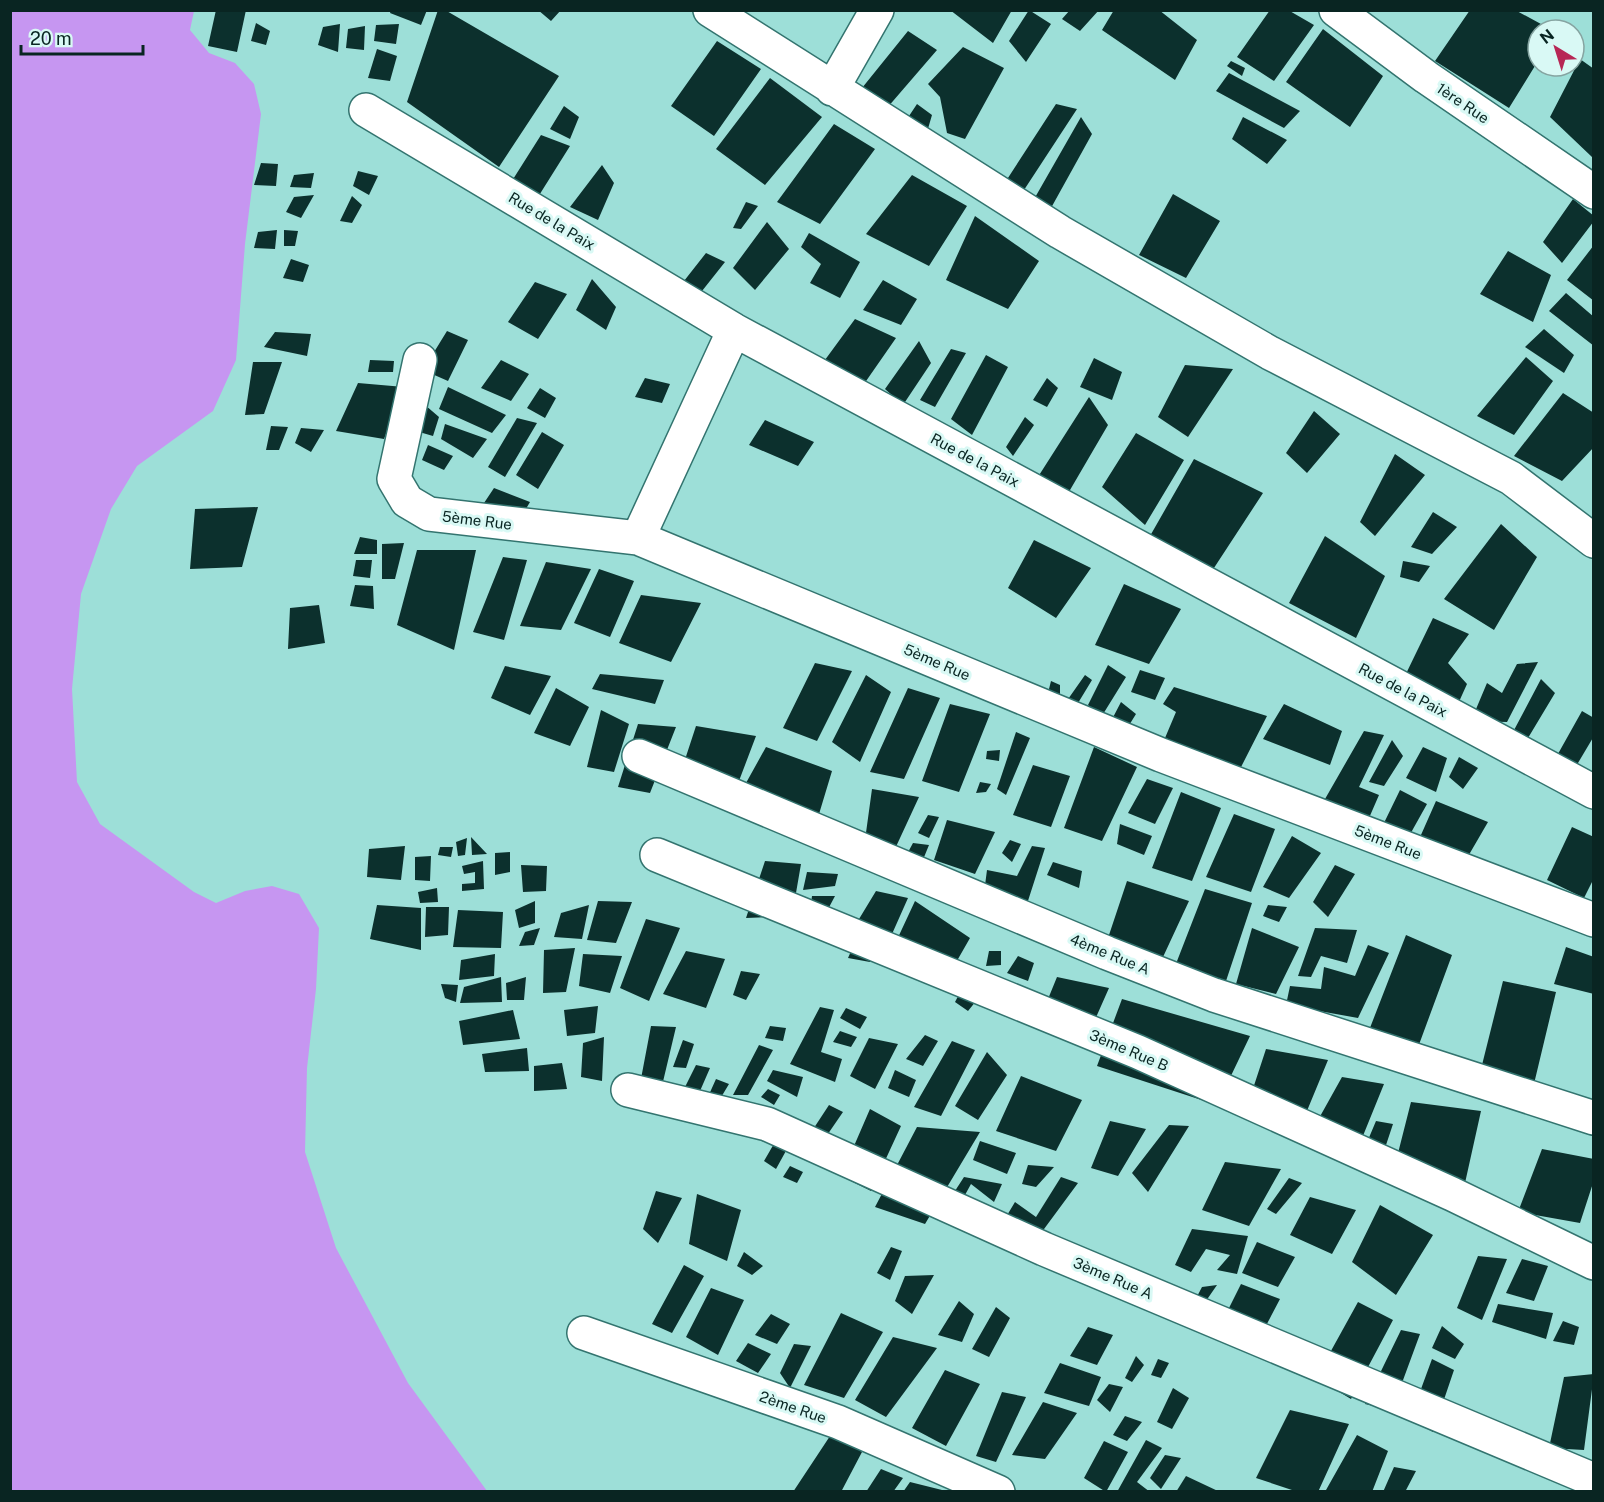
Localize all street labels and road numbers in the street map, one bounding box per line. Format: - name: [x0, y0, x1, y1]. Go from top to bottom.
- street label: 1ère Rue: [1434, 79, 1492, 127]
- street label: Rue de la Paix: [506, 189, 598, 253]
- street label: Rue de la Paix: [928, 430, 1022, 490]
- street label: 5ème Rue: [441, 507, 513, 533]
- street label: 5ème Rue: [901, 640, 973, 684]
- street label: Rue de la Paix: [1356, 660, 1450, 720]
- street label: 5ème Rue: [1352, 821, 1424, 863]
- street label: 4ème Rue A: [1068, 930, 1153, 978]
- street label: 3ème Rue B: [1087, 1026, 1171, 1074]
- street label: 3ème Rue A: [1071, 1254, 1155, 1302]
- street label: 2ème Rue: [757, 1388, 829, 1426]

